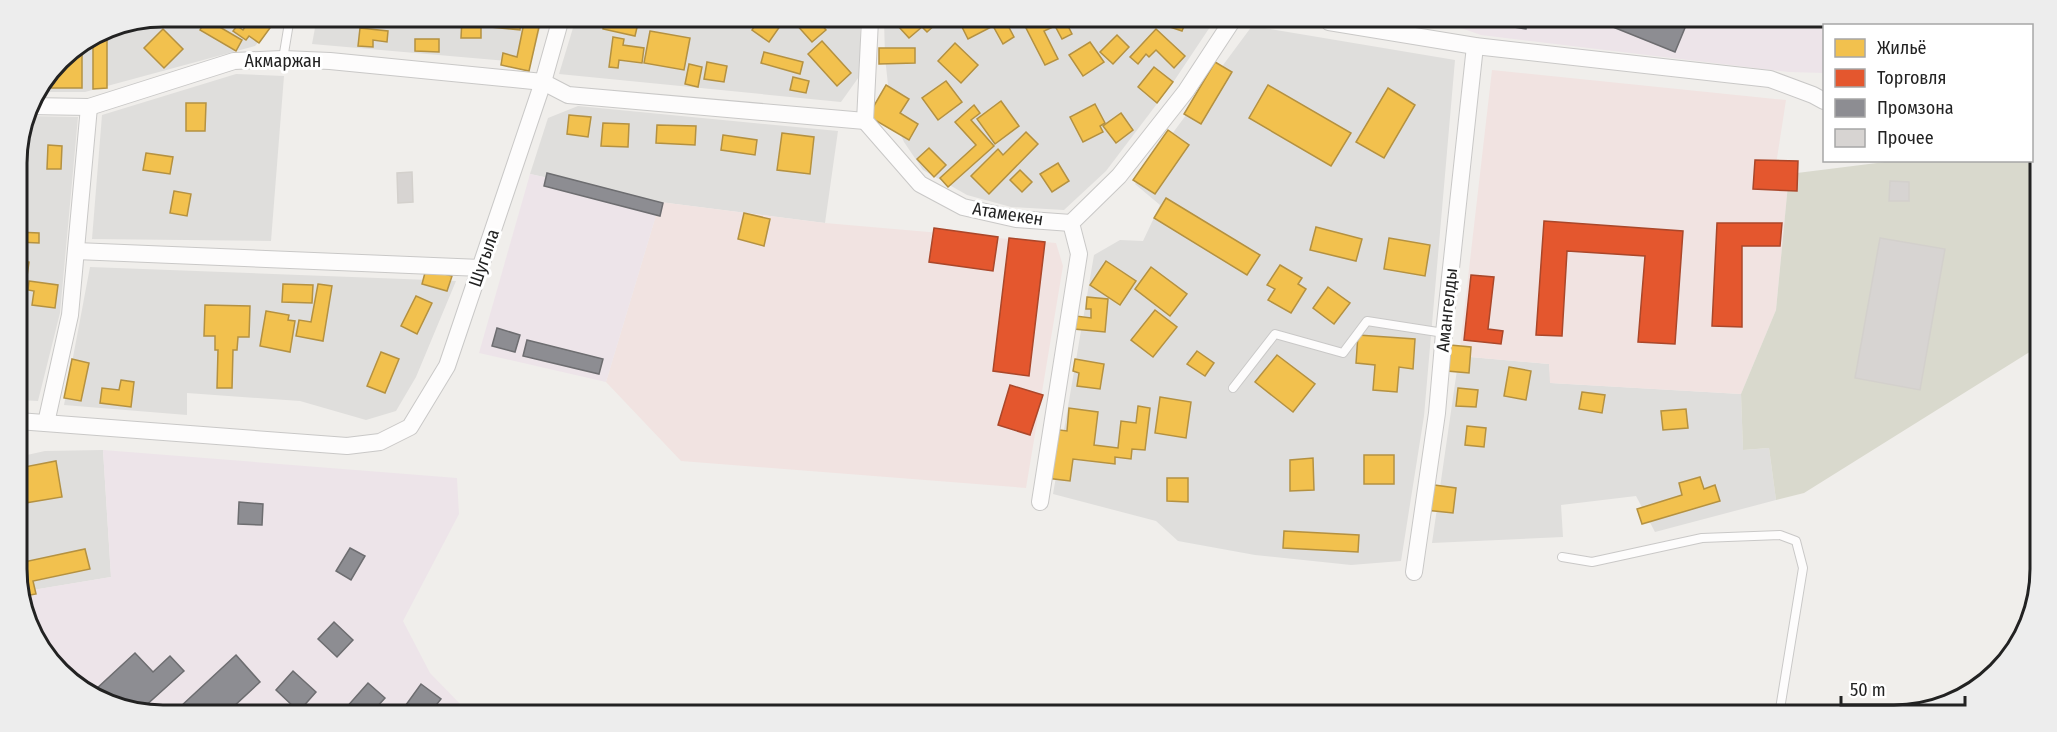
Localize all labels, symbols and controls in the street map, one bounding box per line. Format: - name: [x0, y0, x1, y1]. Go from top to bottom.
- legend: [1823, 24, 2033, 162]
- text: Жильё: [1877, 37, 1927, 59]
- street label: Акмаржан: [245, 50, 321, 72]
- text: Торговля: [1877, 67, 1946, 89]
- text: Промзона: [1877, 97, 1954, 119]
- text: Прочее: [1877, 127, 1934, 149]
- street label: Атамекен: [971, 198, 1045, 230]
- street label: Шугыла: [464, 226, 504, 290]
- street label: Амангелды: [1432, 267, 1462, 353]
- scale bar: [1841, 669, 1966, 707]
- text: 50 m: [1850, 679, 1886, 701]

